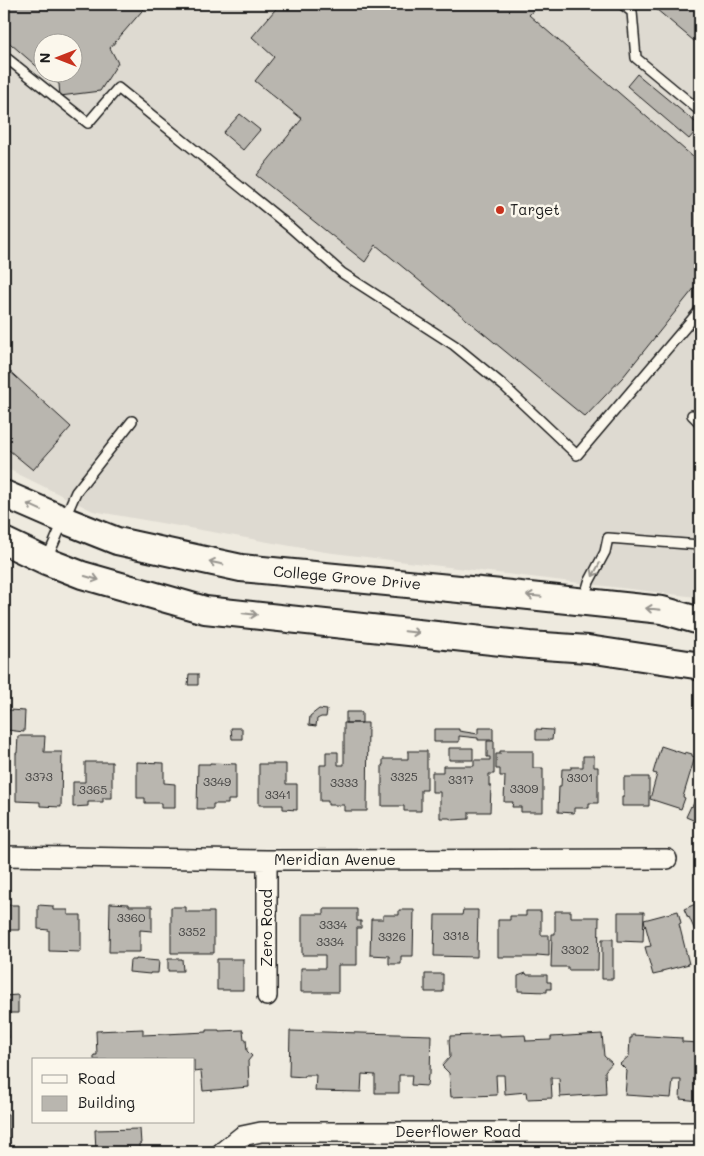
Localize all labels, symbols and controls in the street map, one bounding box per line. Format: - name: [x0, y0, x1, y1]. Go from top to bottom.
- north arrow: [32, 32, 82, 82]
- text: N: [35, 53, 54, 63]
- place label: Target: [510, 199, 560, 219]
- marker: Target: [494, 204, 506, 216]
- one-way arrow: [27, 502, 42, 512]
- one-way arrow: [209, 558, 225, 567]
- street label: College Grove Drive: [272, 561, 422, 593]
- one-way arrow: [591, 562, 600, 577]
- one-way arrow: [84, 574, 100, 583]
- one-way arrow: [526, 592, 542, 601]
- one-way arrow: [645, 604, 661, 614]
- one-way arrow: [242, 609, 258, 619]
- one-way arrow: [403, 627, 419, 637]
- house number: 3373: [25, 768, 53, 784]
- house number: 3325: [390, 768, 418, 784]
- house number: 3301: [567, 769, 593, 785]
- house number: 3317: [448, 771, 474, 787]
- house number: 3349: [203, 773, 231, 789]
- house number: 3333: [330, 774, 358, 790]
- house number: 3309: [510, 780, 538, 796]
- house number: 3365: [79, 781, 107, 797]
- house number: 3341: [265, 786, 291, 802]
- street label: Meridian Avenue: [274, 849, 396, 869]
- street label: Zero Road: [256, 889, 276, 967]
- house number: 3360: [117, 909, 146, 925]
- house number: 3334: [319, 916, 347, 932]
- house number: 3352: [178, 923, 206, 939]
- house number: 3318: [443, 927, 469, 943]
- house number: 3326: [378, 928, 406, 944]
- house number: 3334: [316, 933, 344, 949]
- house number: 3302: [561, 941, 589, 957]
- legend: [32, 1058, 195, 1124]
- text: Road: [78, 1068, 115, 1088]
- text: Building: [78, 1092, 135, 1112]
- street label: Deerflower Road: [395, 1121, 521, 1141]

